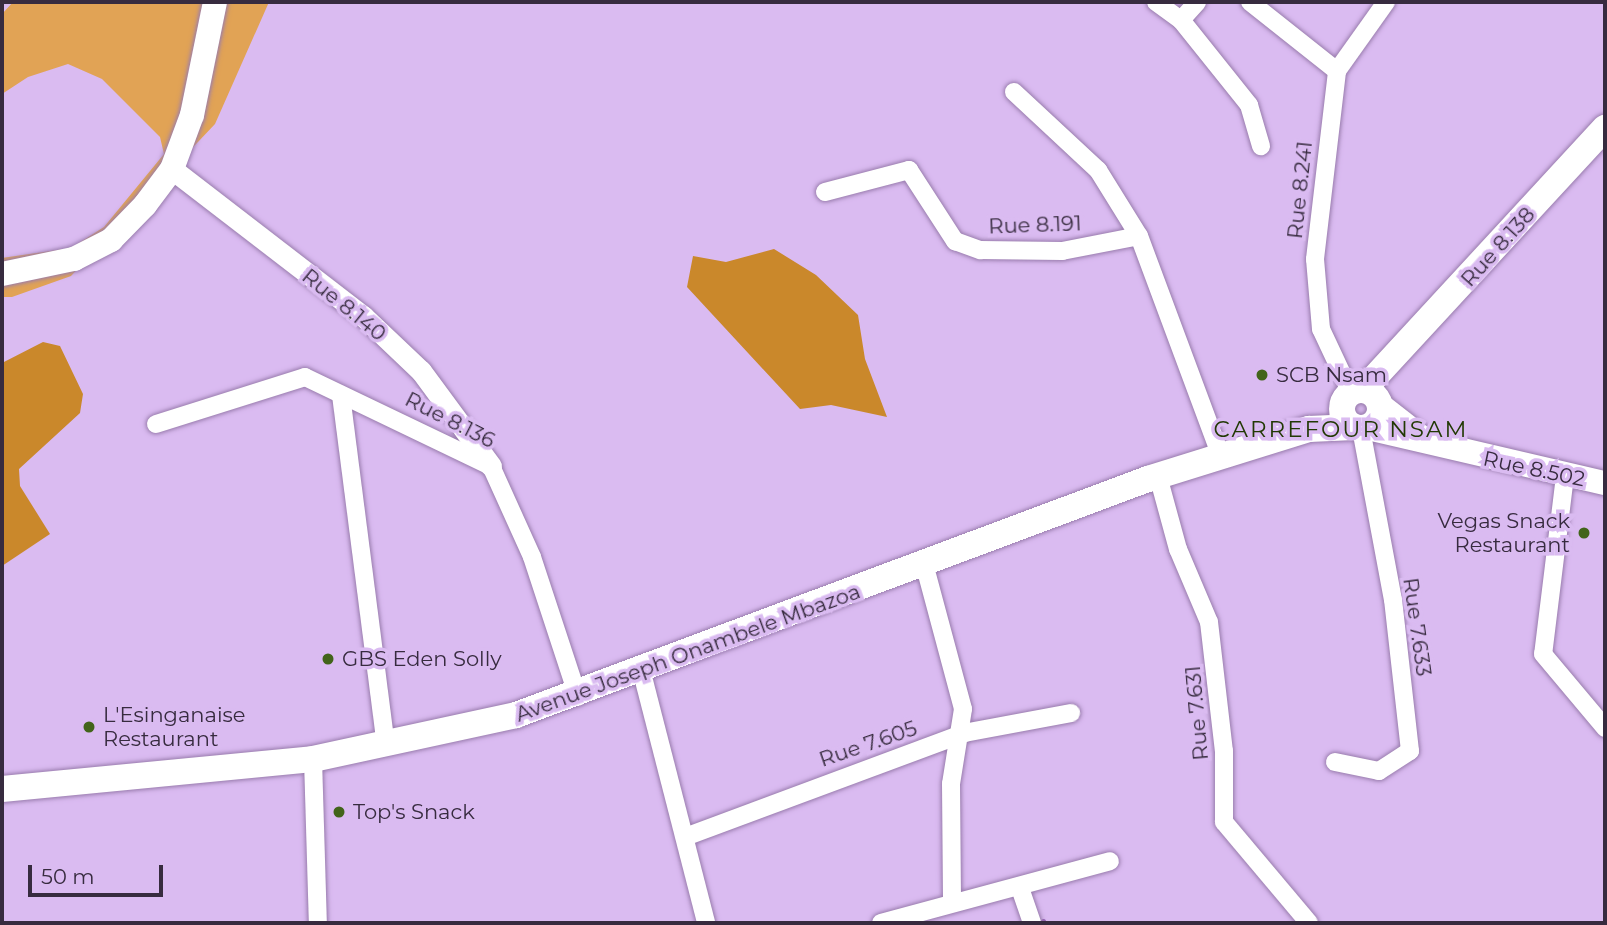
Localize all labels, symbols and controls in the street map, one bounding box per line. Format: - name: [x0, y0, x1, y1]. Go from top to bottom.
- street label: Rue 8.241: [1282, 140, 1318, 240]
- street label: Rue 8.138: [1456, 202, 1540, 292]
- street label: Rue 8.191: [988, 211, 1082, 239]
- street label: Rue 8.140: [297, 264, 391, 346]
- place label: SCB Nsam: [1276, 362, 1387, 388]
- marker: SCB Nsam: [1254, 367, 1270, 383]
- street label: Rue 8.136: [401, 387, 499, 453]
- district label: CARREFOUR NSAM: [1215, 415, 1467, 443]
- street label: Rue 8.502: [1481, 446, 1587, 492]
- place label: Vegas Snack Restaurant: [1438, 508, 1570, 558]
- marker: Vegas Snack Restaurant: [1576, 525, 1592, 541]
- street label: Rue 7.633: [1398, 576, 1436, 678]
- street label: Avenue Joseph Onambele Mbazoa: [512, 579, 864, 727]
- place label: GBS Eden Solly: [342, 646, 502, 672]
- marker: GBS Eden Solly: [320, 651, 336, 667]
- street label: Rue 7.631: [1180, 664, 1214, 762]
- place label: L'Esinganaise Restaurant: [103, 702, 246, 752]
- street label: Rue 7.605: [816, 716, 920, 772]
- marker: L'Esinganaise Restaurant: [81, 719, 97, 735]
- place label: Top's Snack: [353, 799, 475, 825]
- marker: Top's Snack: [331, 804, 347, 820]
- scale bar: [32, 852, 166, 896]
- text: 50 m: [41, 864, 95, 889]

